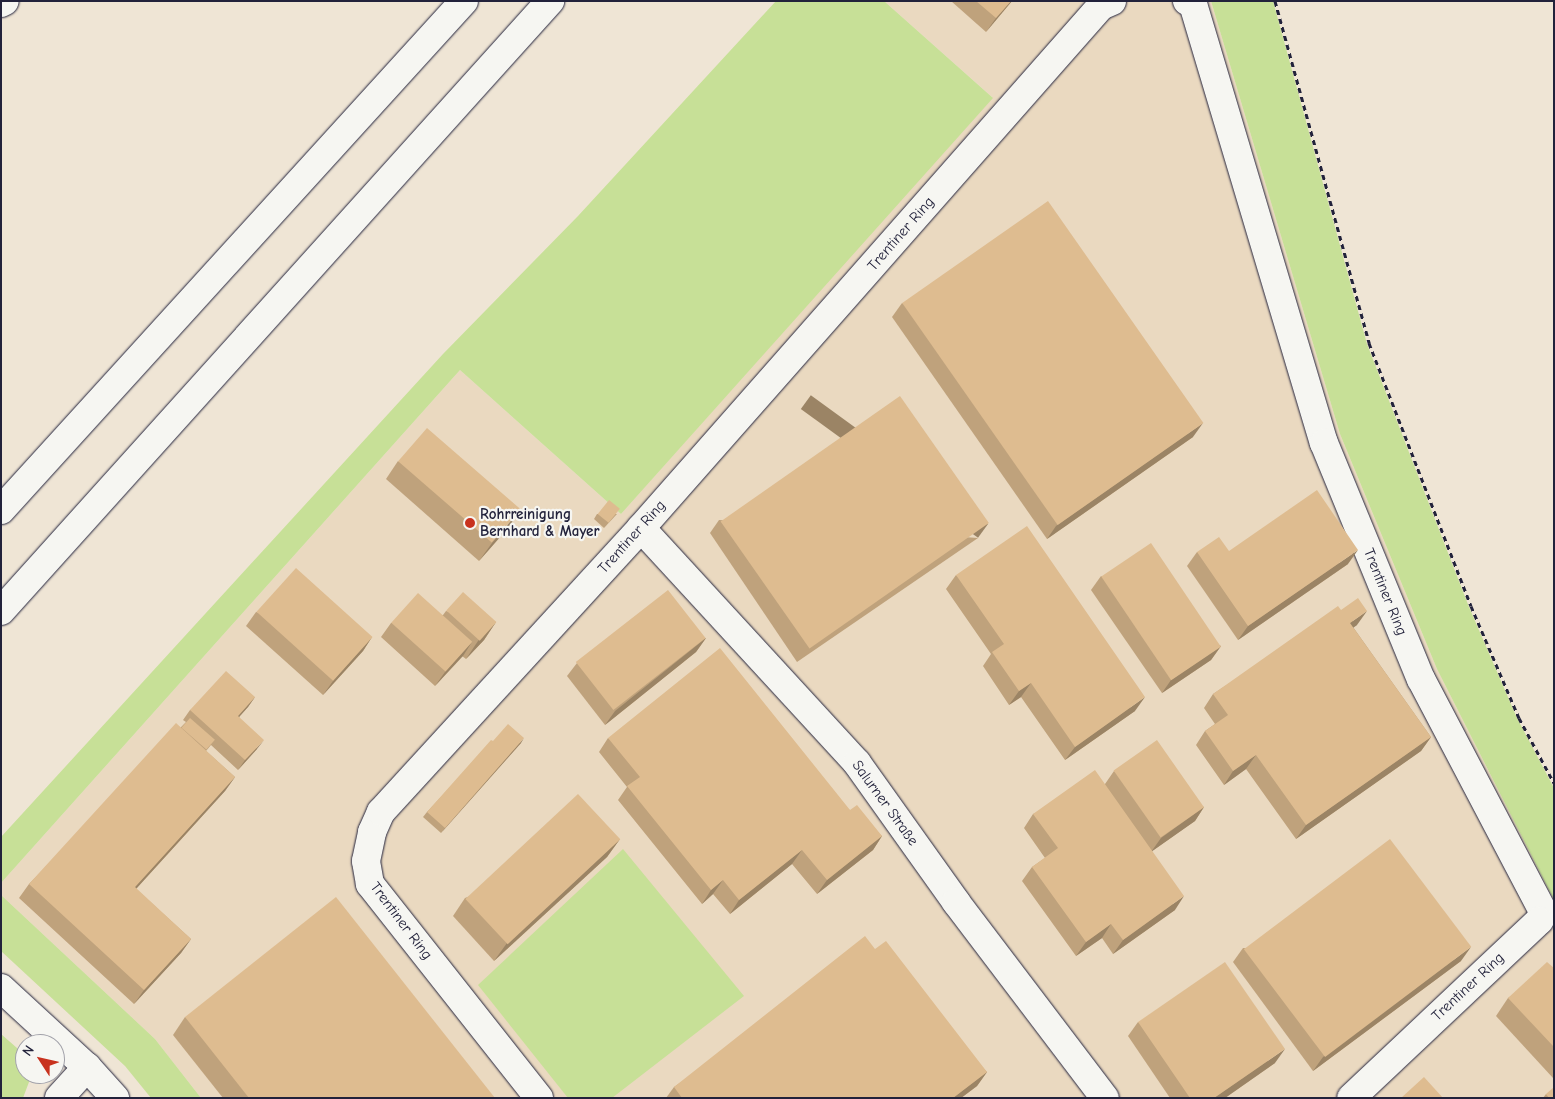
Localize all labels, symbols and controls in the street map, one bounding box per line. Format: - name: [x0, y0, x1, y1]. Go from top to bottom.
- street label: Trentiner Ring: [864, 193, 938, 275]
- street label: Trentiner Ring: [594, 497, 670, 577]
- place label: Rohrreinigung Bernhard & Mayer: [480, 505, 599, 540]
- marker: Rohrreinigung Bernhard & Mayer: [464, 517, 476, 529]
- street label: Trentiner Ring: [1359, 546, 1411, 638]
- street label: Salurner Straße: [848, 757, 922, 849]
- street label: Trentiner Ring: [366, 879, 436, 963]
- street label: Trentiner Ring: [1428, 949, 1508, 1025]
- north arrow: [15, 1034, 65, 1084]
- text: N: [19, 1042, 38, 1059]

